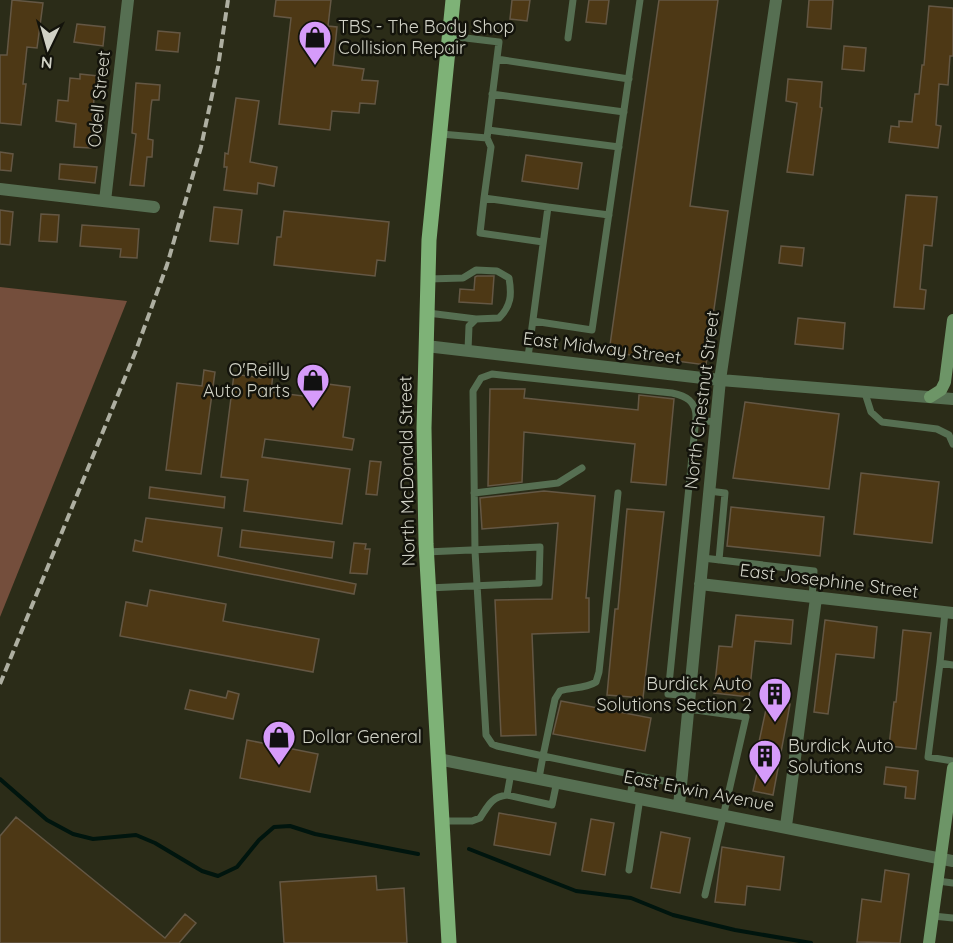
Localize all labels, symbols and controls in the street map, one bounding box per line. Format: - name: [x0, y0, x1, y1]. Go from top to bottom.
- place label: TBS - The Body Shop Collision Repair: [338, 15, 515, 59]
- north arrow: [18, 18, 78, 78]
- shop icon: TBS - The Body Shop Collision Repair: [297, 19, 333, 66]
- street label: Odell Street: [82, 49, 115, 149]
- text: N: [40, 52, 53, 73]
- street label: North Chestnut Street: [679, 309, 724, 491]
- street label: East Midway Street: [522, 326, 682, 369]
- place label: O'Reilly Auto Parts: [203, 358, 290, 402]
- shop icon: O'Reilly Auto Parts: [295, 362, 331, 409]
- street label: North McDonald Street: [393, 376, 420, 566]
- street label: East Josephine Street: [738, 558, 920, 603]
- place label: Burdick Auto Solutions Section 2: [596, 672, 752, 716]
- building icon: Burdick Auto Solutions Section 2: [757, 676, 793, 723]
- shop icon: Dollar General: [261, 719, 297, 766]
- place label: Dollar General: [302, 725, 422, 748]
- place label: Burdick Auto Solutions: [788, 734, 894, 778]
- building icon: Burdick Auto Solutions: [747, 738, 783, 785]
- street label: East Erwin Avenue: [622, 765, 776, 816]

